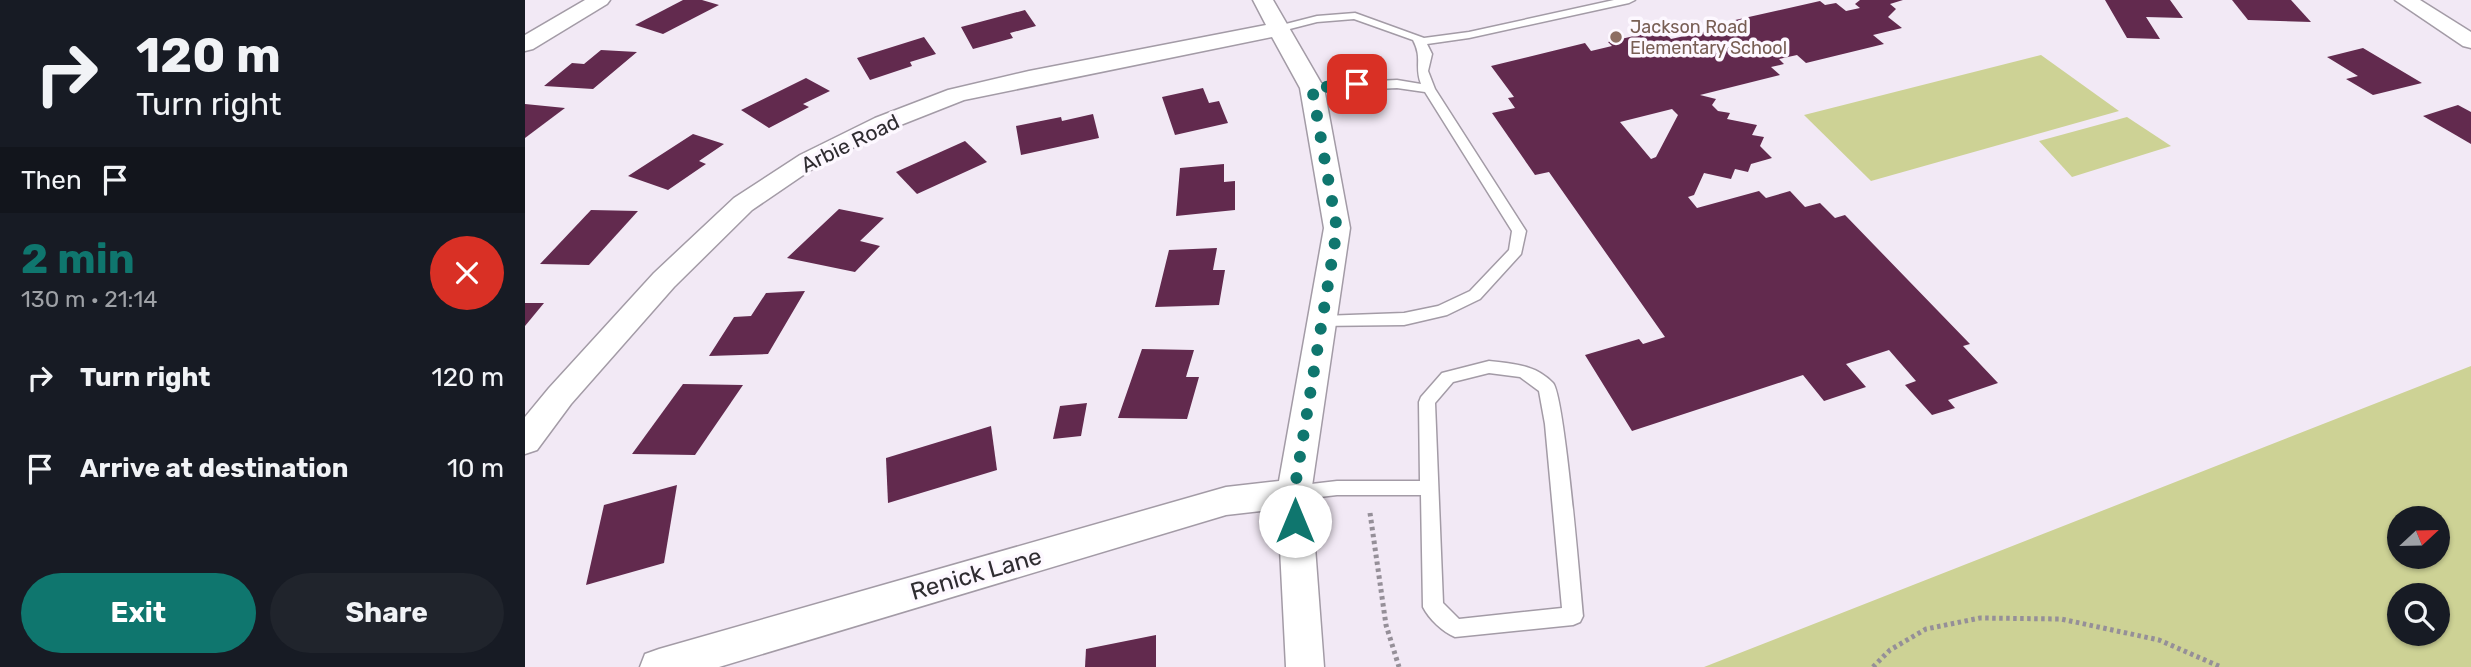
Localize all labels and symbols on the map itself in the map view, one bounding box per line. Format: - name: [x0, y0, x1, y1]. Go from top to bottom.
- place label: Jackson Road Elementary School: [1630, 16, 1787, 59]
- marker: Jackson Road Elementary School: [1608, 29, 1624, 45]
- pin: [1327, 54, 1387, 114]
- street label: Arbie Road: [797, 108, 903, 178]
- position arrow: [1258, 484, 1332, 558]
- north arrow: [2387, 506, 2450, 569]
- street label: Renick Lane: [907, 542, 1045, 606]

